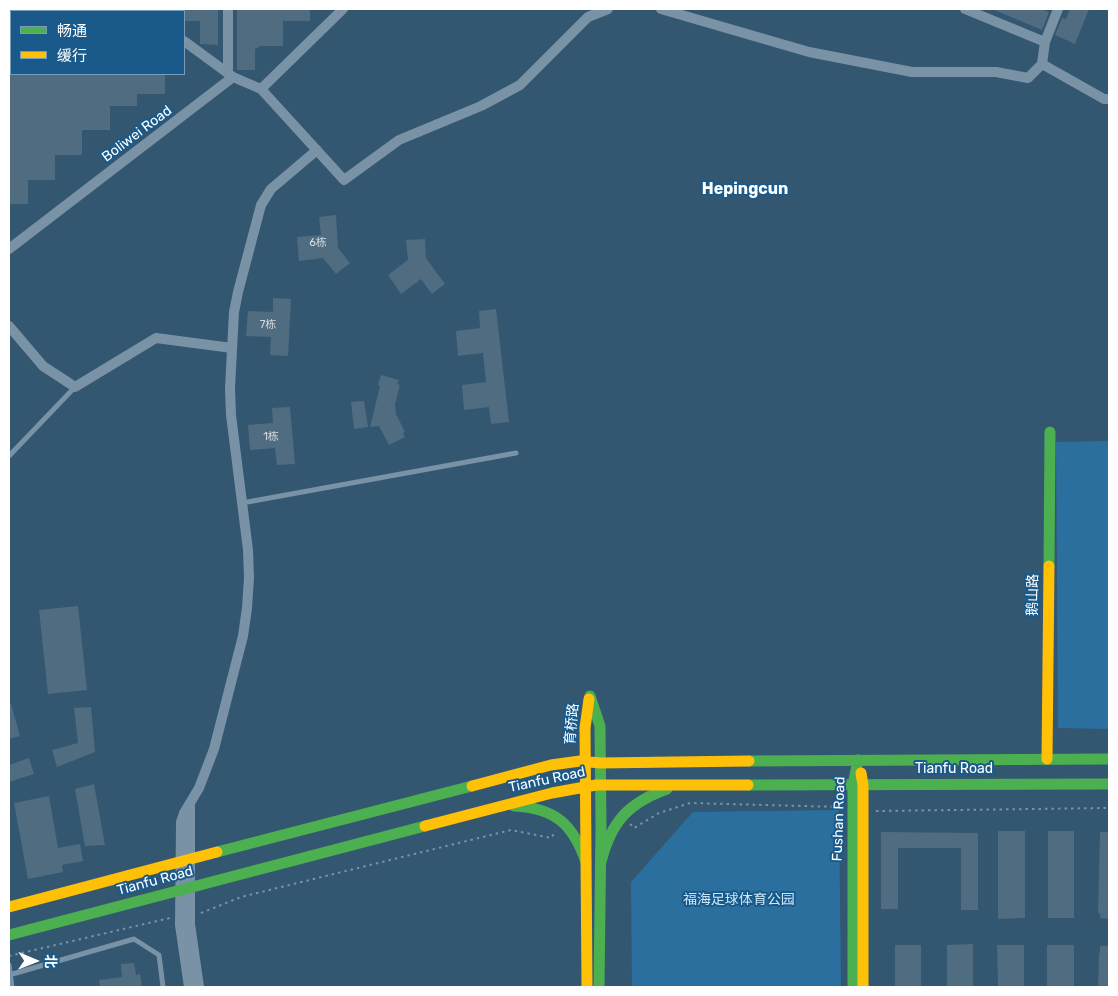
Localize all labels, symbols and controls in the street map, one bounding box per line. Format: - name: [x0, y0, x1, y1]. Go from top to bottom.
- legend: [10, 10, 185, 75]
- text: 畅通: [57, 22, 87, 40]
- text: 缓行: [57, 47, 87, 65]
- street label: Boliwei Road: [99, 102, 175, 166]
- district label: Hepingcun: [702, 179, 788, 199]
- house number: 6栋: [309, 236, 327, 250]
- house number: 7栋: [260, 318, 276, 332]
- house number: 1栋: [263, 430, 279, 444]
- street label: 鹅山路: [1024, 574, 1042, 616]
- street label: 育桥路: [562, 702, 582, 746]
- street label: Tianfu Road: [915, 761, 993, 777]
- street label: Tianfu Road: [507, 764, 587, 796]
- street label: Fushan Road: [829, 776, 849, 862]
- street label: Tianfu Road: [115, 863, 195, 899]
- park label: 福海足球体育公园: [683, 892, 795, 908]
- north arrow: [10, 936, 60, 986]
- text: 北: [42, 954, 59, 968]

